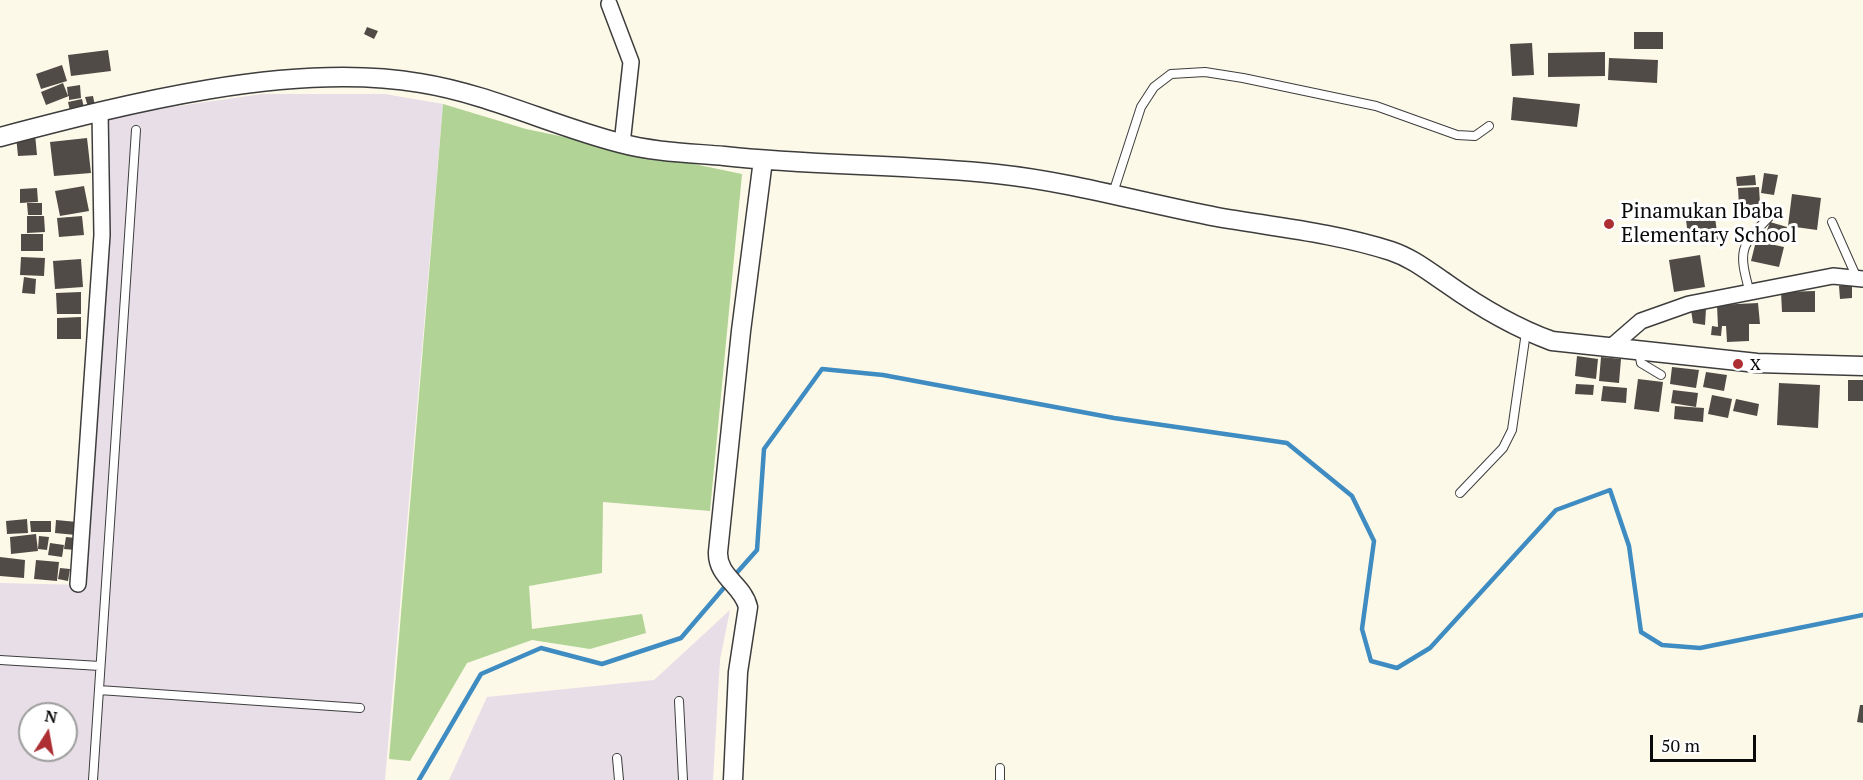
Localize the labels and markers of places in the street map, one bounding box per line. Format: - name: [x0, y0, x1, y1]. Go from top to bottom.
- place label: Pinamukan Ibaba Elementary School: [1621, 199, 1797, 249]
- marker: Pinamukan Ibaba Elementary School: [1602, 217, 1616, 231]
- place label: x: [1750, 351, 1761, 377]
- marker: x: [1731, 357, 1745, 371]

